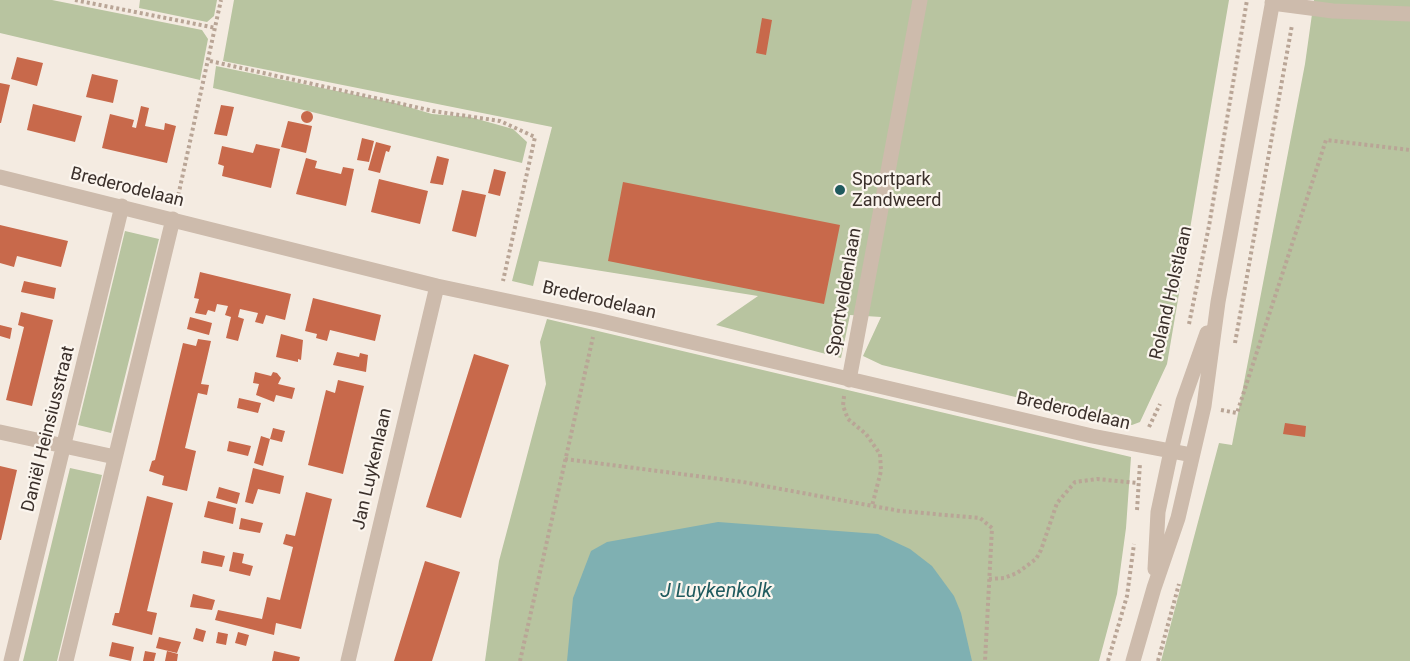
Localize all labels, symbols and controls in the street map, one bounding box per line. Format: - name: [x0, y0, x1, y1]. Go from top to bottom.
- street label: Brederodelaan: [68, 163, 186, 213]
- place label: Sportpark Zandweerd: [852, 169, 941, 212]
- marker: Sportpark Zandweerd: [833, 183, 847, 197]
- street label: Roland Holstlaan: [1146, 224, 1198, 362]
- street label: Sportveldenlaan: [823, 226, 867, 358]
- street label: Brederodelaan: [540, 277, 658, 325]
- street label: Daniël Heinsiusstraat: [18, 344, 80, 514]
- street label: Brederodelaan: [1014, 388, 1132, 436]
- street label: Jan Luykenlaan: [349, 406, 397, 532]
- water label: J Luykenkolk: [660, 580, 772, 604]

